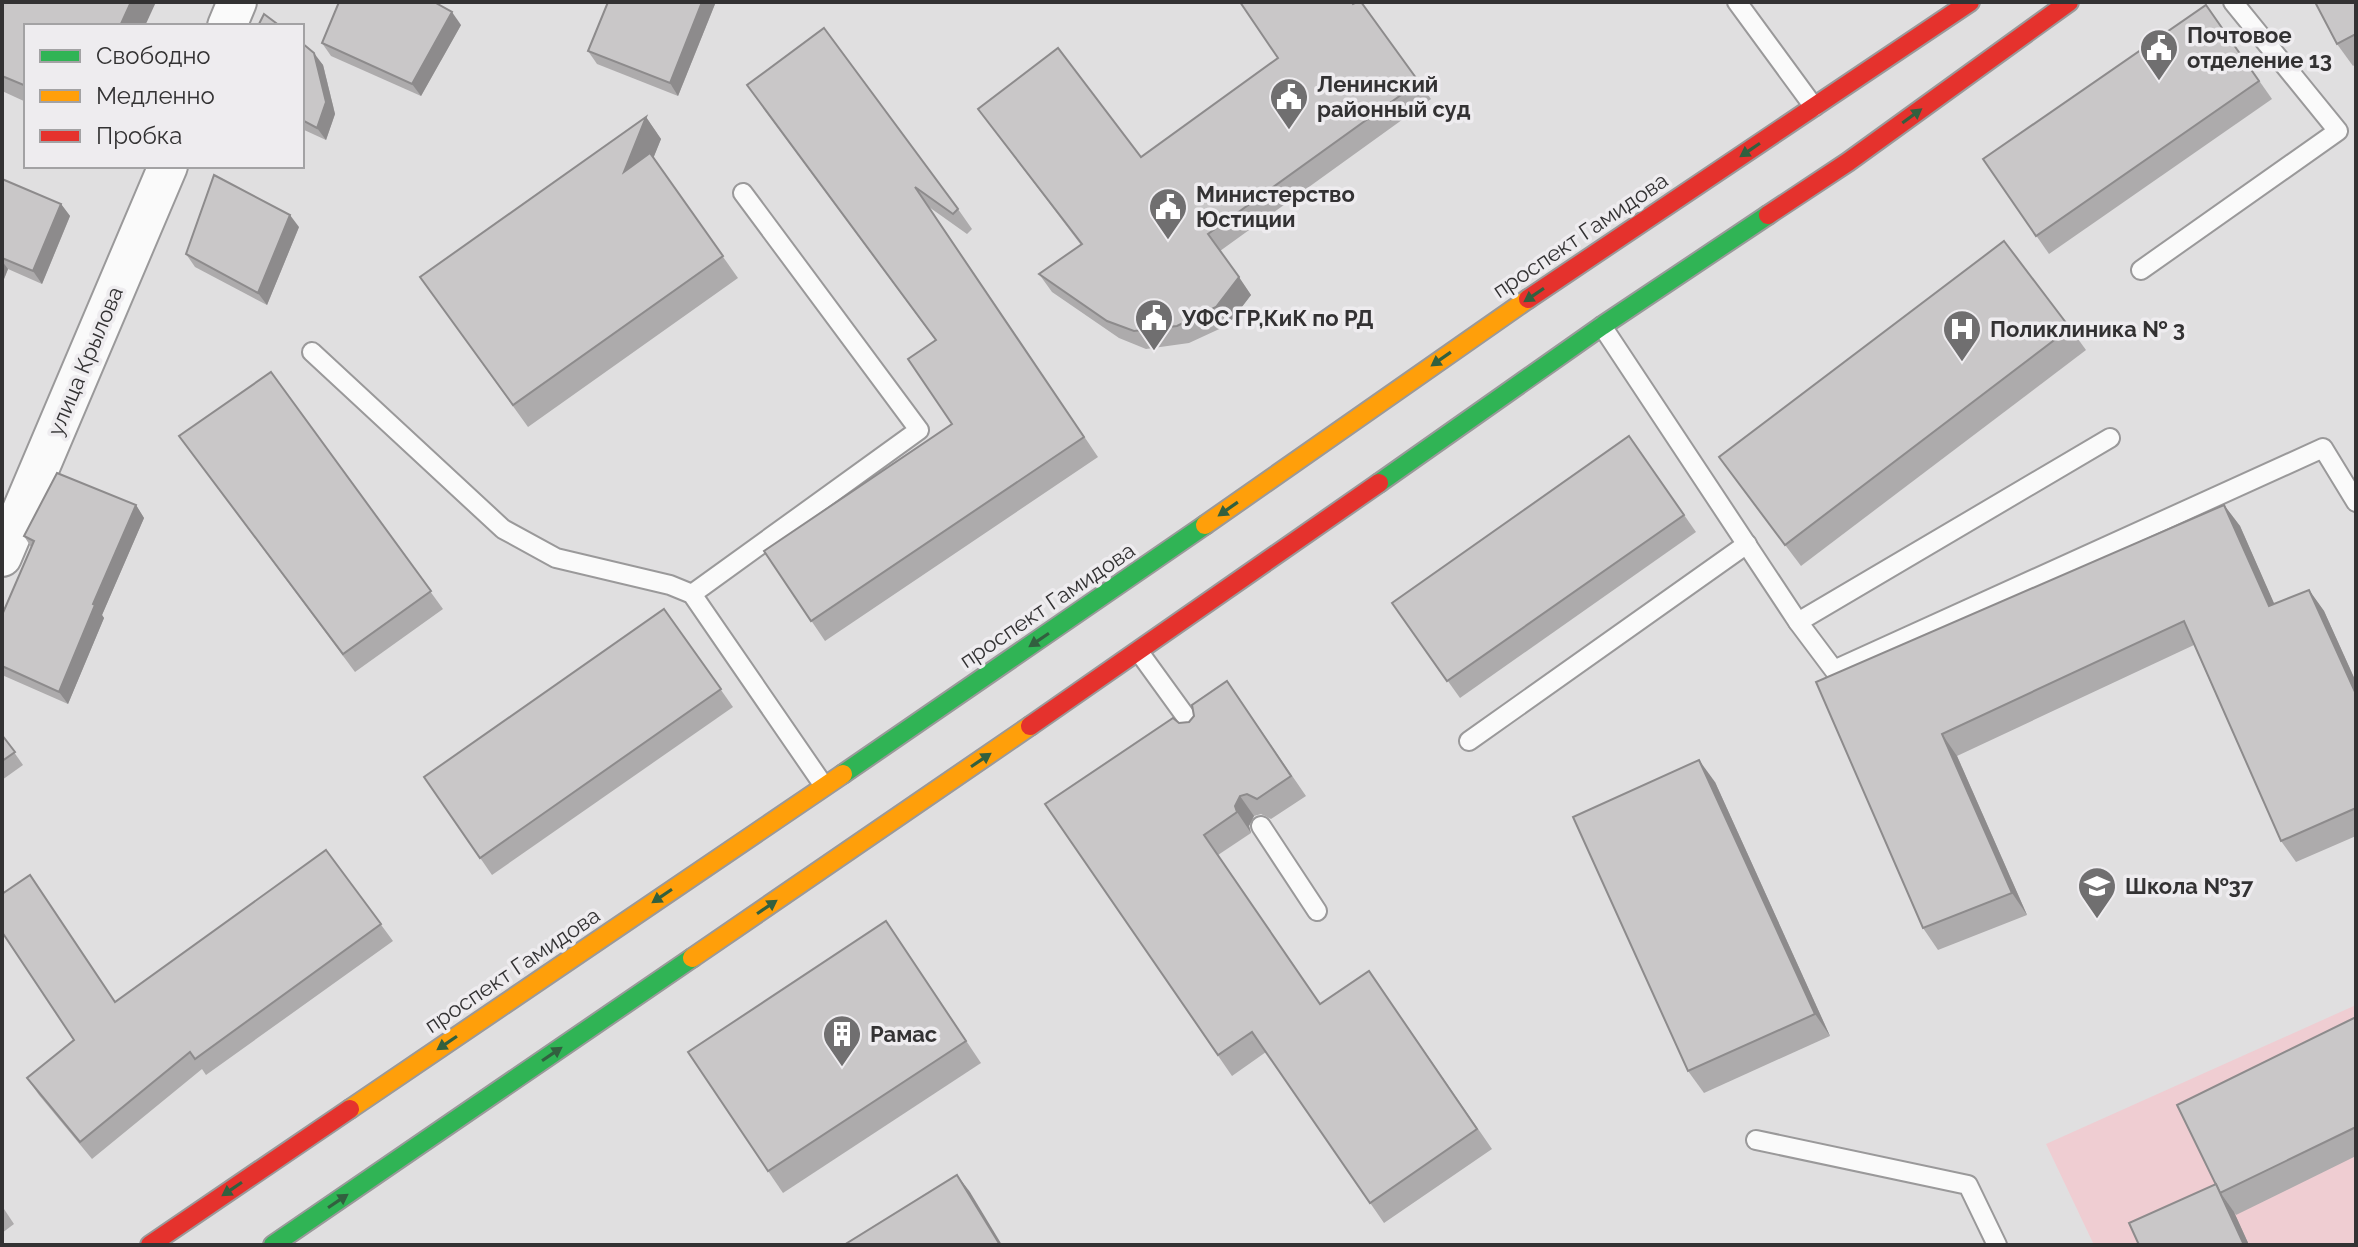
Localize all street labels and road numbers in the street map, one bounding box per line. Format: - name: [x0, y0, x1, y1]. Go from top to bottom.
- street label: проспект Гамидова: [1487, 167, 1673, 303]
- street label: улица Крылова: [42, 282, 128, 440]
- street label: проспект Гамидова: [954, 537, 1140, 673]
- street label: проспект Гамидова: [419, 902, 605, 1038]

